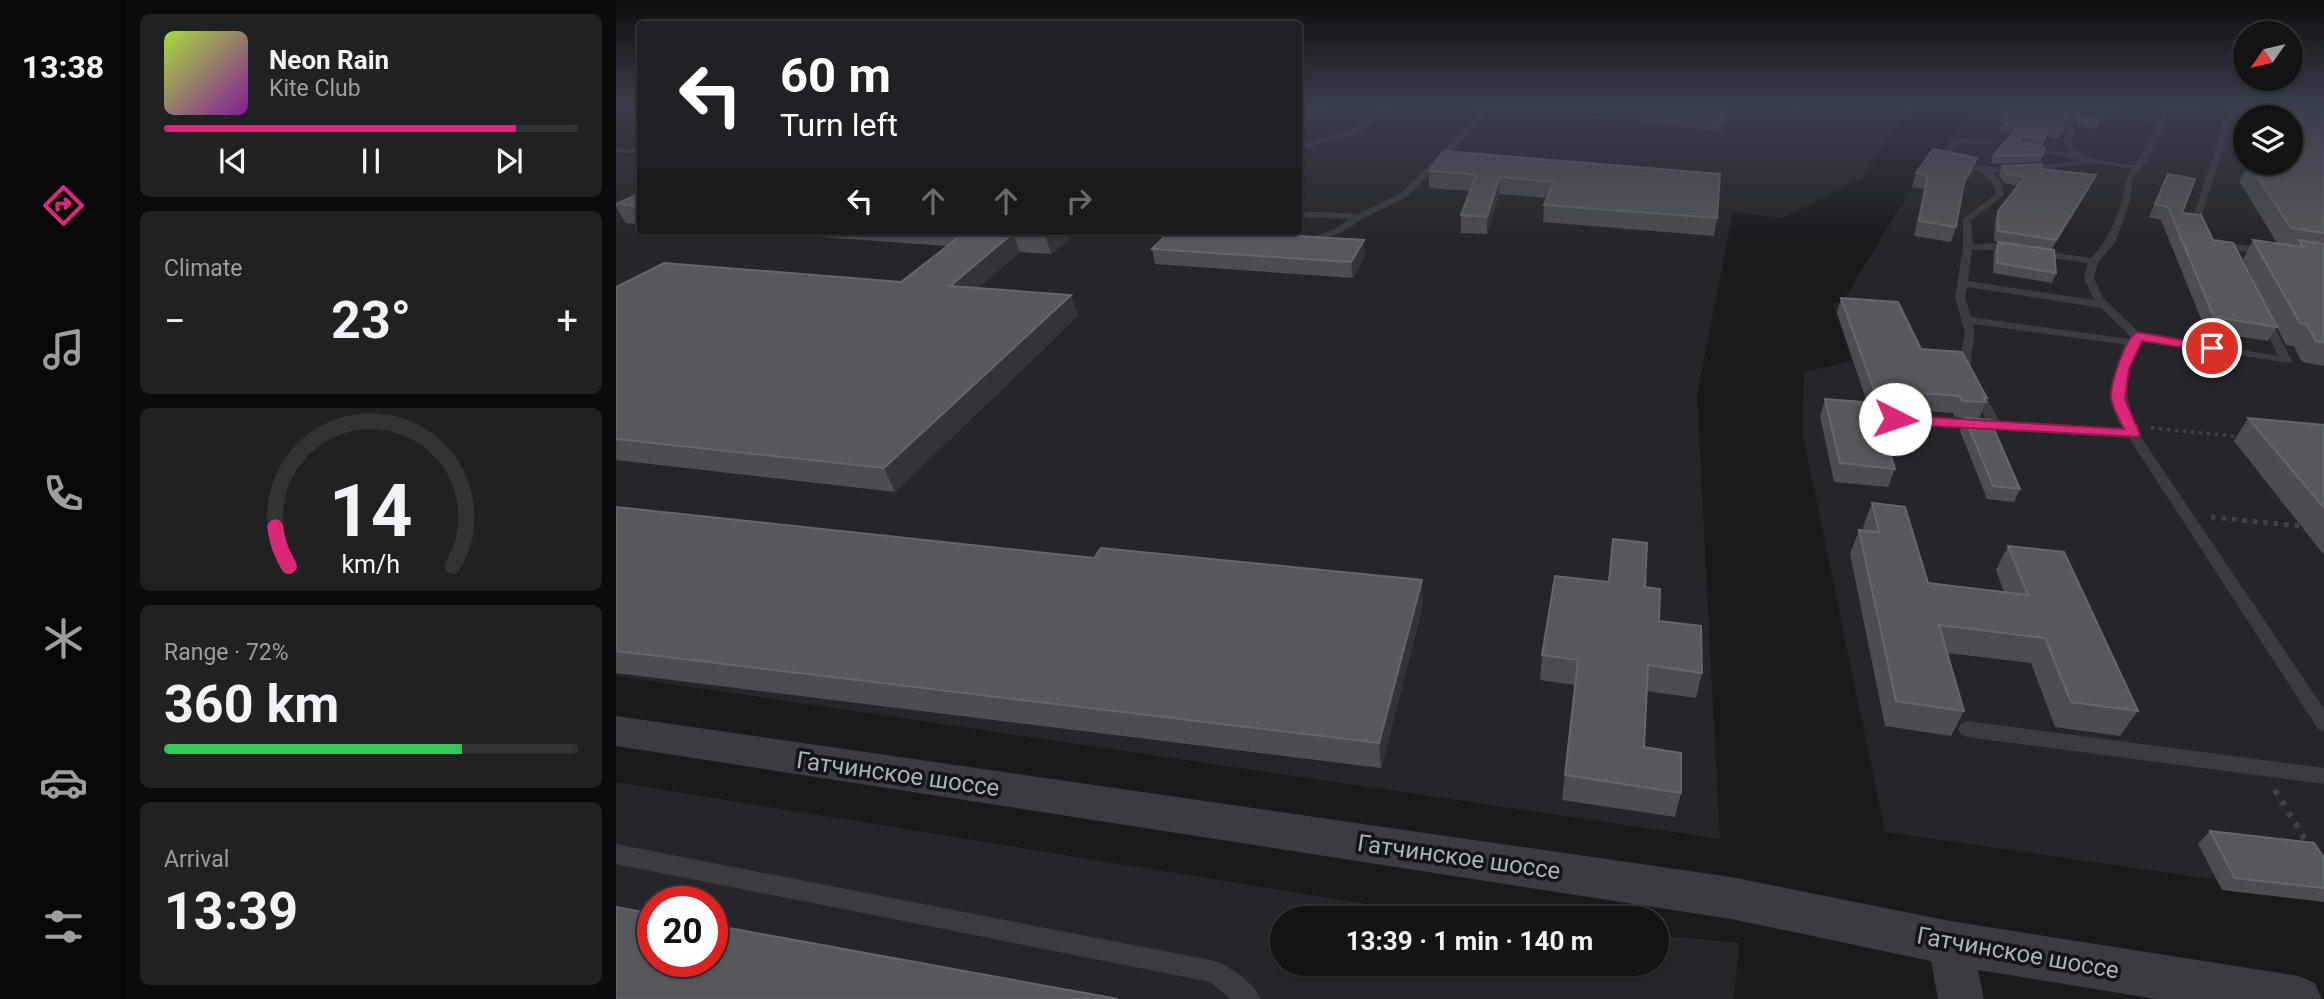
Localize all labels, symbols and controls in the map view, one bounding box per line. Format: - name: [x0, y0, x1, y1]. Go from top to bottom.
- north arrow: [2233, 21, 2303, 91]
- map controls: [2233, 21, 2303, 175]
- text: Neon Rain: [269, 45, 389, 75]
- text: 60 m: [780, 47, 891, 104]
- text: 13:38: [22, 48, 104, 86]
- icon: left: [665, 49, 756, 140]
- text: Kite Club: [269, 75, 361, 102]
- button: layers: [2233, 105, 2303, 175]
- text: Turn left: [780, 106, 898, 144]
- icon: previous: [214, 142, 252, 180]
- icon: pause: [352, 142, 390, 180]
- icon: next: [490, 142, 528, 180]
- icon: directions: [39, 181, 88, 230]
- icon: left: [841, 182, 879, 220]
- icon: ahead: [914, 182, 952, 220]
- icon: ahead: [987, 182, 1025, 220]
- icon: right: [1060, 182, 1098, 220]
- text: Climate: [164, 255, 243, 282]
- text: 23°: [331, 290, 411, 351]
- text: −: [164, 299, 186, 343]
- text: +: [556, 299, 578, 343]
- pin: [2182, 318, 2242, 378]
- icon: music: [39, 325, 88, 374]
- icon: arrive: [2193, 329, 2231, 367]
- position arrow: [1858, 382, 1932, 456]
- text: 14: [329, 468, 413, 554]
- icon: phone: [39, 469, 88, 518]
- text: km/h: [342, 549, 400, 578]
- icon: climate: [39, 614, 88, 663]
- text: Range · 72%: [164, 639, 289, 666]
- text: 360 km: [164, 674, 339, 735]
- street label: Гатчинское шоссе: [795, 746, 1001, 802]
- icon: car: [39, 758, 88, 807]
- street label: Гатчинское шоссе: [1356, 829, 1562, 885]
- text: Arrival: [164, 846, 229, 873]
- text: 13:39: [164, 881, 298, 942]
- speed limit sign: 20: [637, 886, 728, 977]
- icon: filters: [39, 902, 88, 951]
- street label: Гатчинское шоссе: [1915, 921, 2121, 985]
- text: 13:39 · 1 min · 140 m: [1346, 926, 1593, 956]

